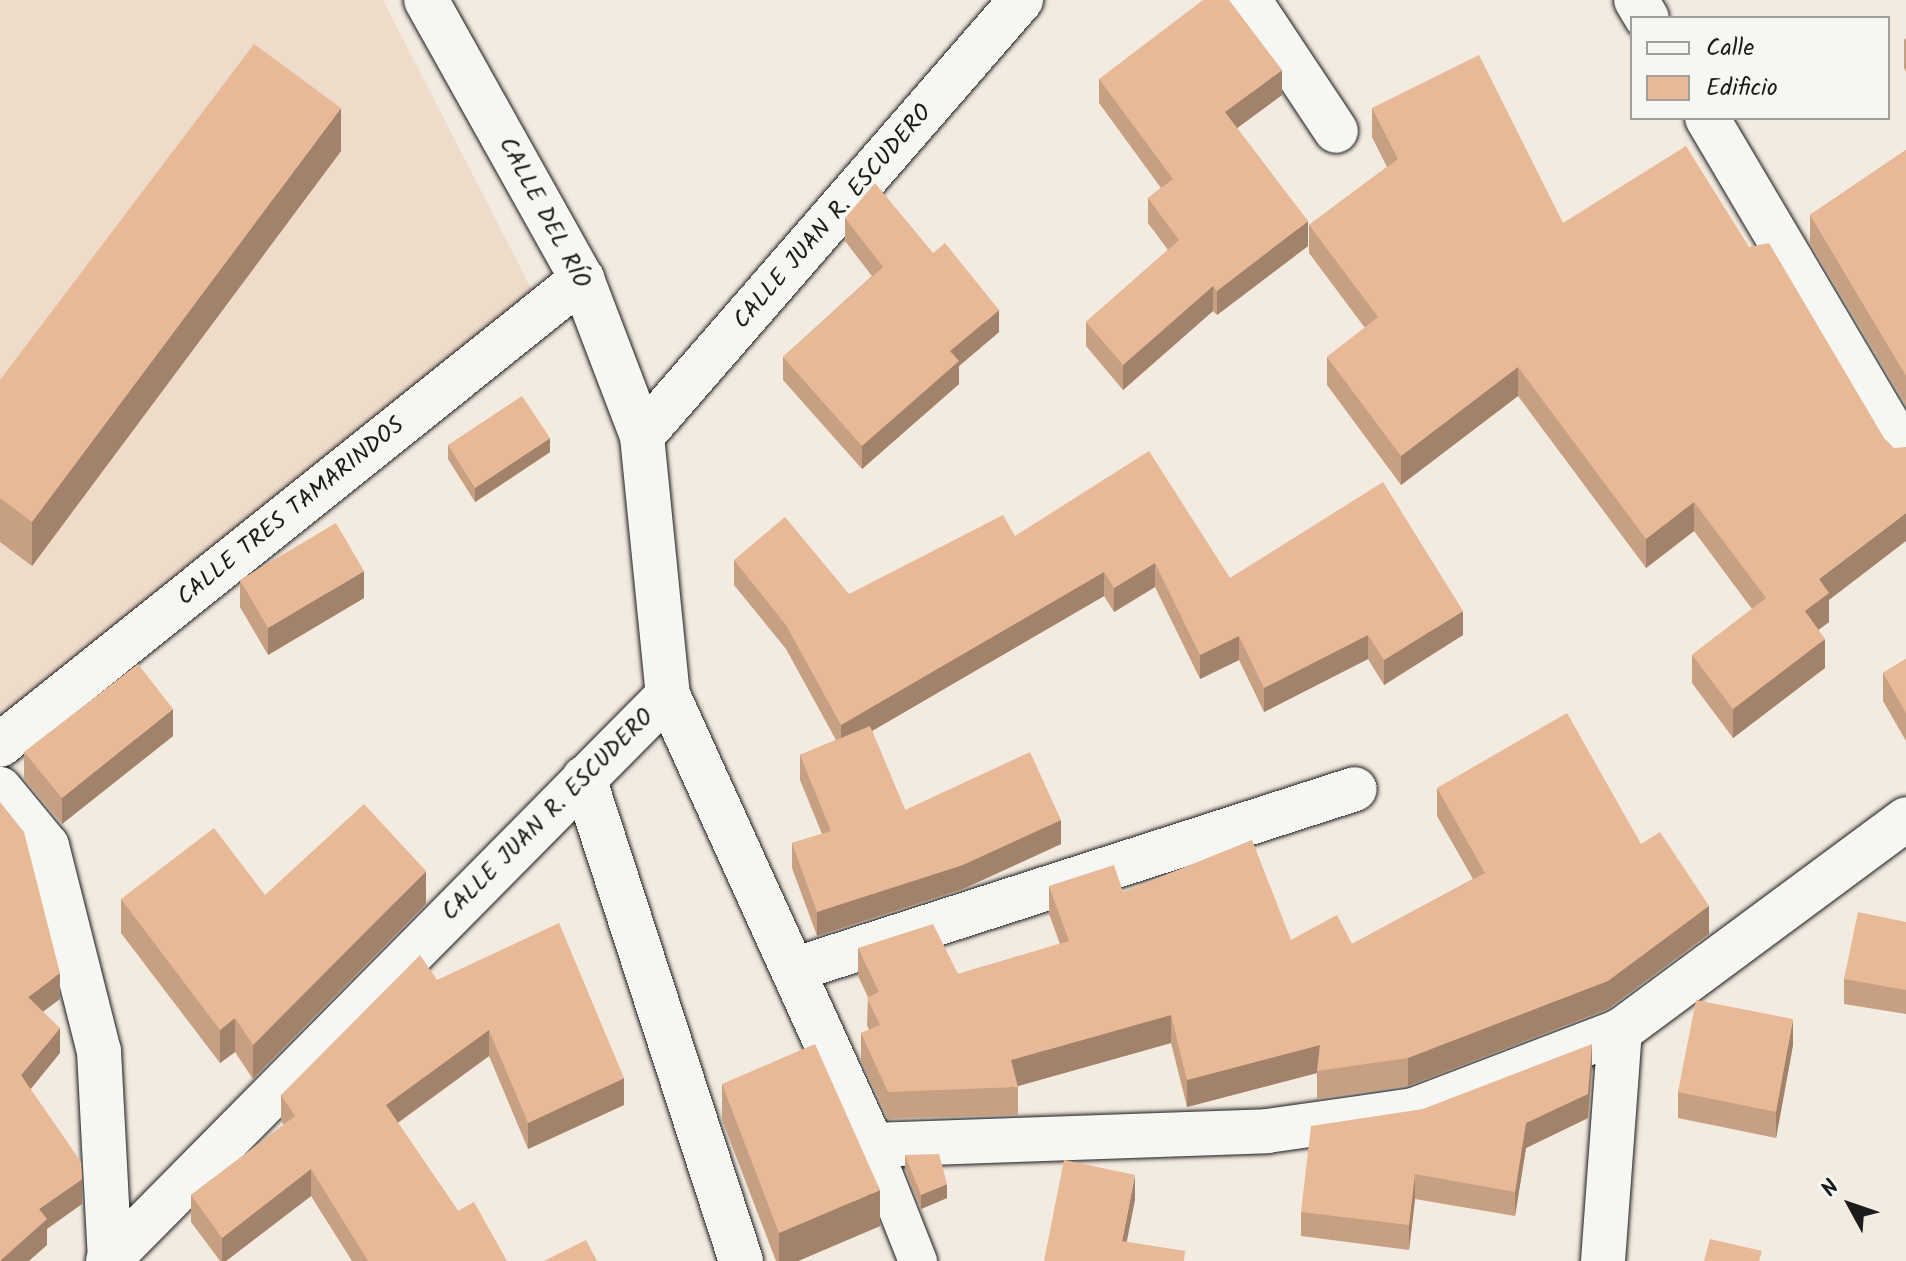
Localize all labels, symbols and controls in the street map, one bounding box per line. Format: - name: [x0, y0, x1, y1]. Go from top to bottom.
- legend: [1630, 16, 1890, 120]
- text: Calle: [1706, 29, 1754, 68]
- text: Edificio: [1706, 69, 1778, 108]
- street label: CALLE JUAN R. ESCUDERO: [728, 99, 938, 335]
- street label: CALLE DEL RÍO: [492, 132, 596, 294]
- street label: CALLE TRES TAMARINDOS: [172, 412, 410, 612]
- street label: CALLE JUAN R. ESCUDERO: [436, 703, 660, 927]
- north arrow: [1810, 1165, 1890, 1245]
- text: N: [1813, 1173, 1849, 1206]

